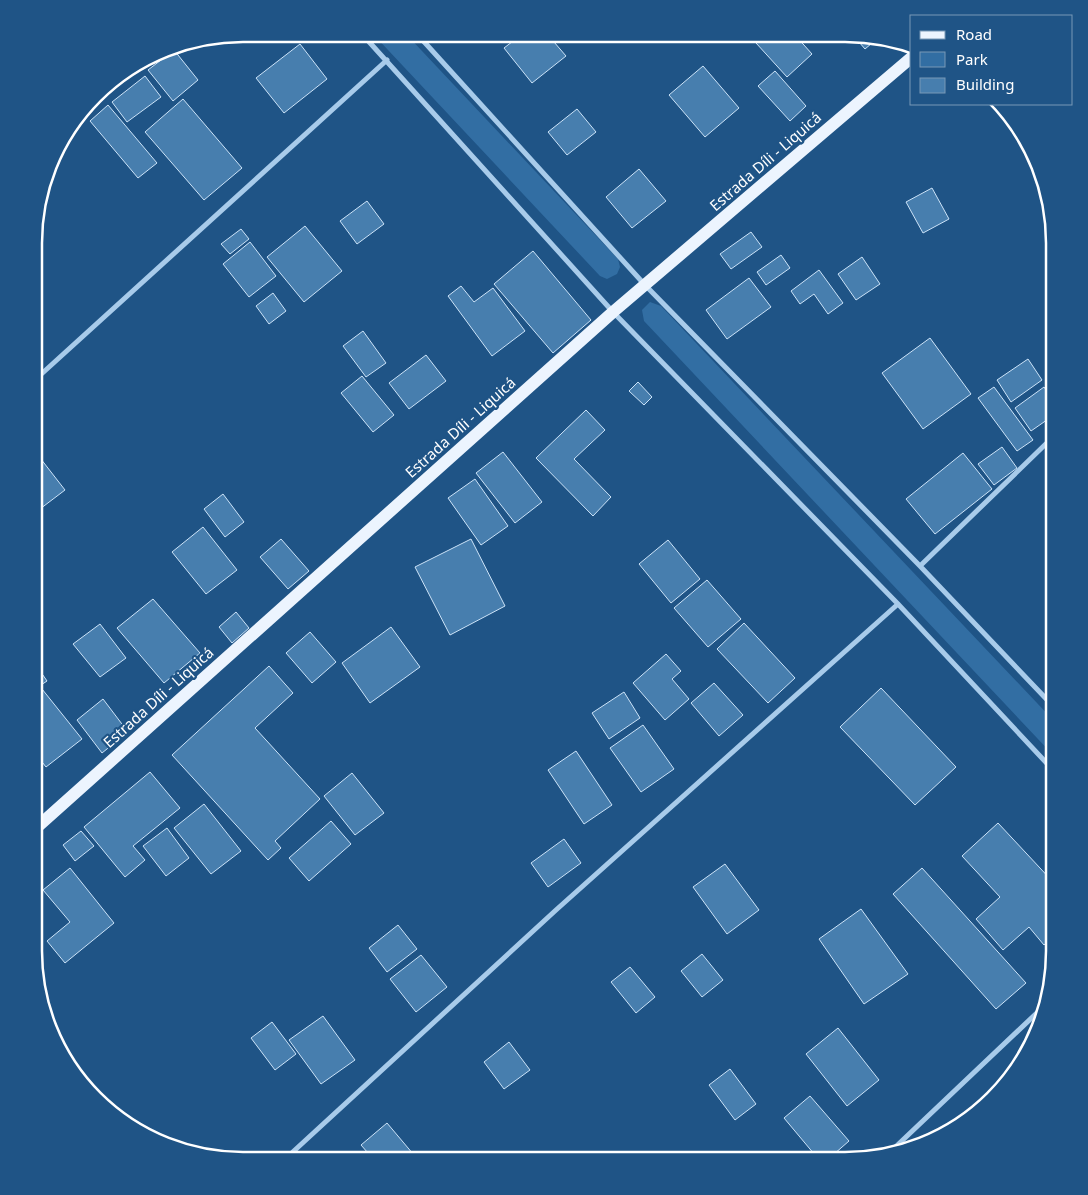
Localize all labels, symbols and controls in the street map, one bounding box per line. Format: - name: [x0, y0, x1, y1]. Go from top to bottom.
- legend: [910, 15, 1073, 105]
- text: Road: [956, 24, 992, 44]
- text: Park: [956, 49, 988, 69]
- text: Building: [956, 74, 1014, 94]
- street label: Estrada Díli - Liquicá: [705, 107, 825, 215]
- street label: Estrada Díli - Liquicá: [401, 372, 519, 482]
- street label: Estrada Díli - Liquicá: [99, 642, 217, 752]

